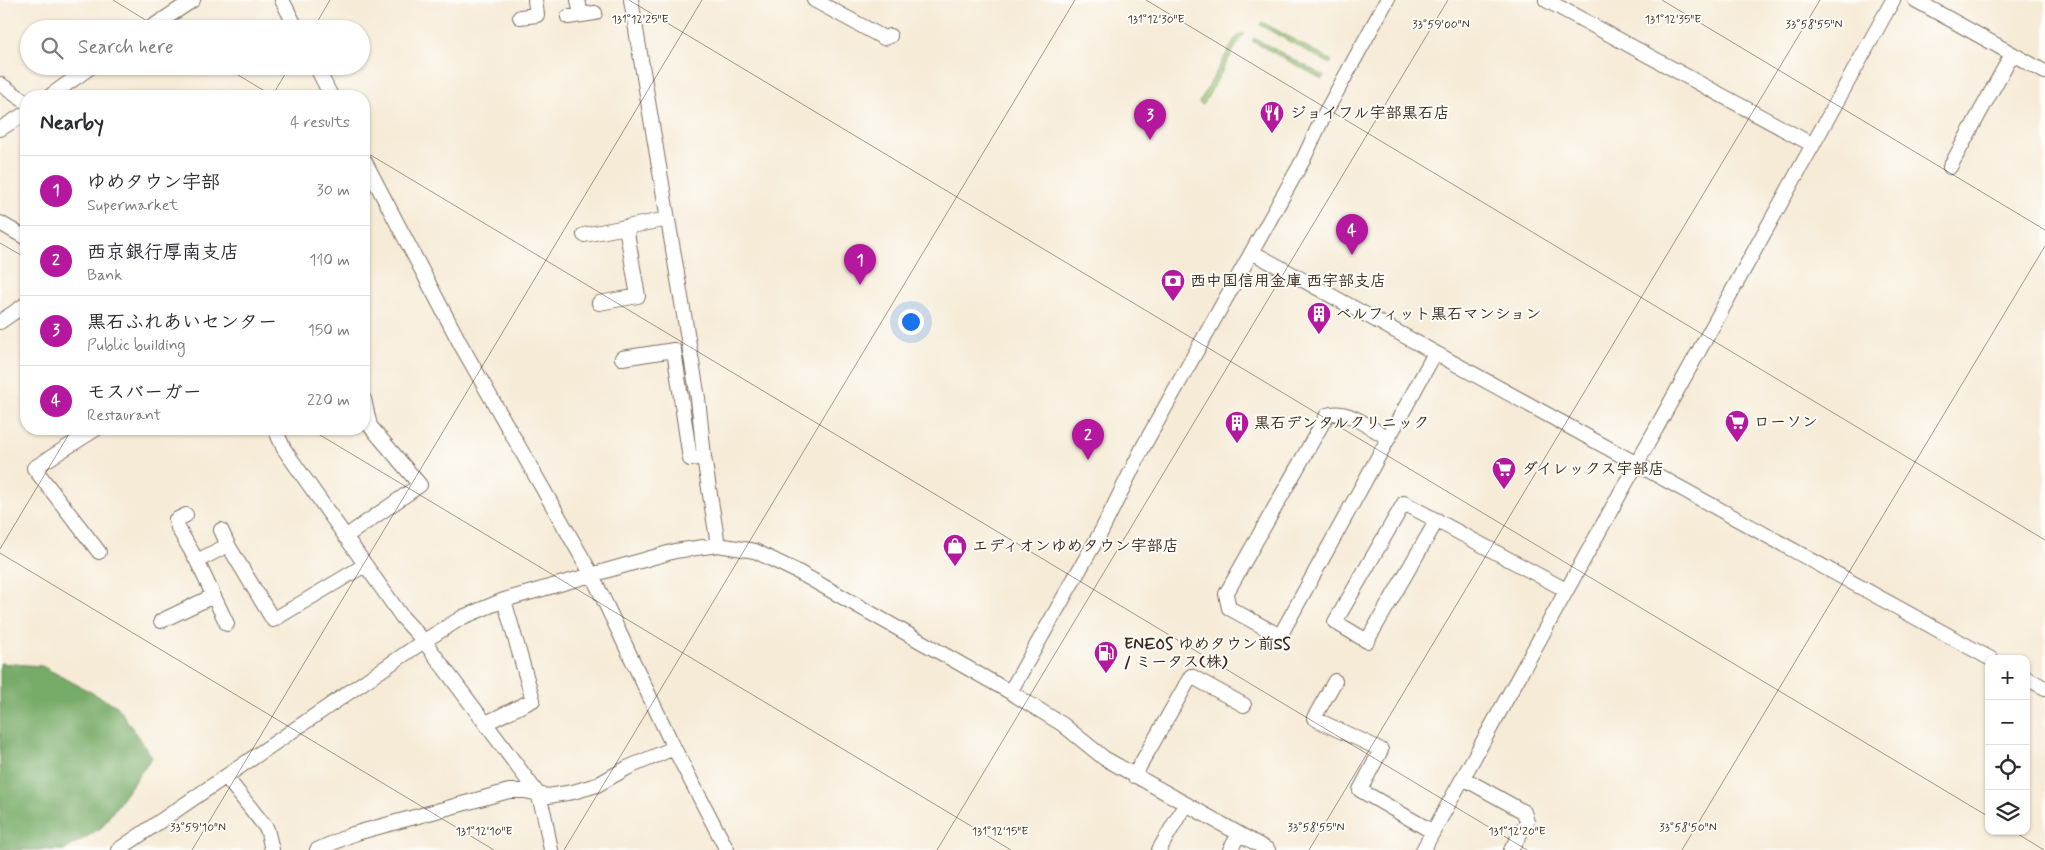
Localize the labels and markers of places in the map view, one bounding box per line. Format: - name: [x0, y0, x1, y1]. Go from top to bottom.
- pin: 3: [1134, 99, 1166, 140]
- restaurant icon: ジョイフル宇部黒石店: [1259, 100, 1285, 134]
- place label: ジョイフル宇部黒石店: [1290, 103, 1450, 124]
- pin: 4: [1336, 214, 1368, 255]
- pin: 1: [844, 244, 876, 285]
- bank icon: 西中国信用金庫 西宇部支店: [1160, 268, 1186, 302]
- place label: 西中国信用金庫 西宇部支店: [1190, 271, 1386, 292]
- building icon: ベルフィット黒石マンション: [1306, 301, 1332, 335]
- place label: ベルフィット黒石マンション: [1336, 304, 1541, 325]
- supermarket icon: ローソン: [1724, 409, 1750, 443]
- building icon: 黒石デンタルクリニック: [1224, 410, 1250, 444]
- place label: ローソン: [1754, 412, 1818, 433]
- place label: 黒石デンタルクリニック: [1254, 413, 1429, 434]
- pin: 2: [1072, 419, 1104, 460]
- supermarket icon: ダイレックス宇部店: [1491, 456, 1517, 490]
- place label: ダイレックス宇部店: [1522, 459, 1664, 480]
- shop icon: エディオンゆめタウン宇部店: [942, 533, 968, 567]
- place label: エディオンゆめタウン宇部店: [972, 536, 1179, 557]
- place label: ENEOS ゆめタウン前SS / ミータス(株): [1124, 634, 1291, 673]
- fuel station icon: ENEOS ゆめタウン前SS / ミータス(株): [1093, 640, 1119, 674]

